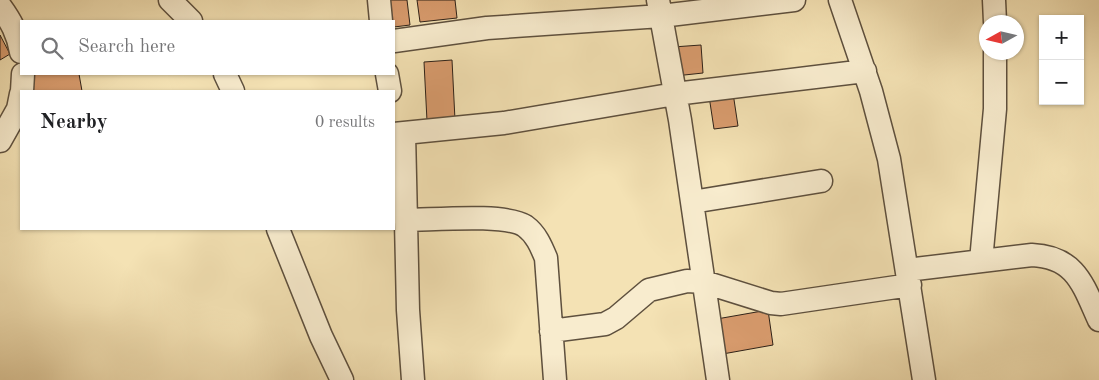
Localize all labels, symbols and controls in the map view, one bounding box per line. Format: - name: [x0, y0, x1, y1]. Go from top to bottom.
- north arrow: [979, 15, 1024, 60]
- map controls: [1039, 15, 1084, 105]
- button: +: [1039, 15, 1084, 60]
- search box: [20, 20, 395, 75]
- icon: search: [38, 34, 66, 62]
- text: Search here: [78, 38, 175, 57]
- button: −: [1039, 60, 1084, 105]
- text: Nearby: [40, 112, 108, 133]
- text: 0 results: [315, 115, 375, 131]

